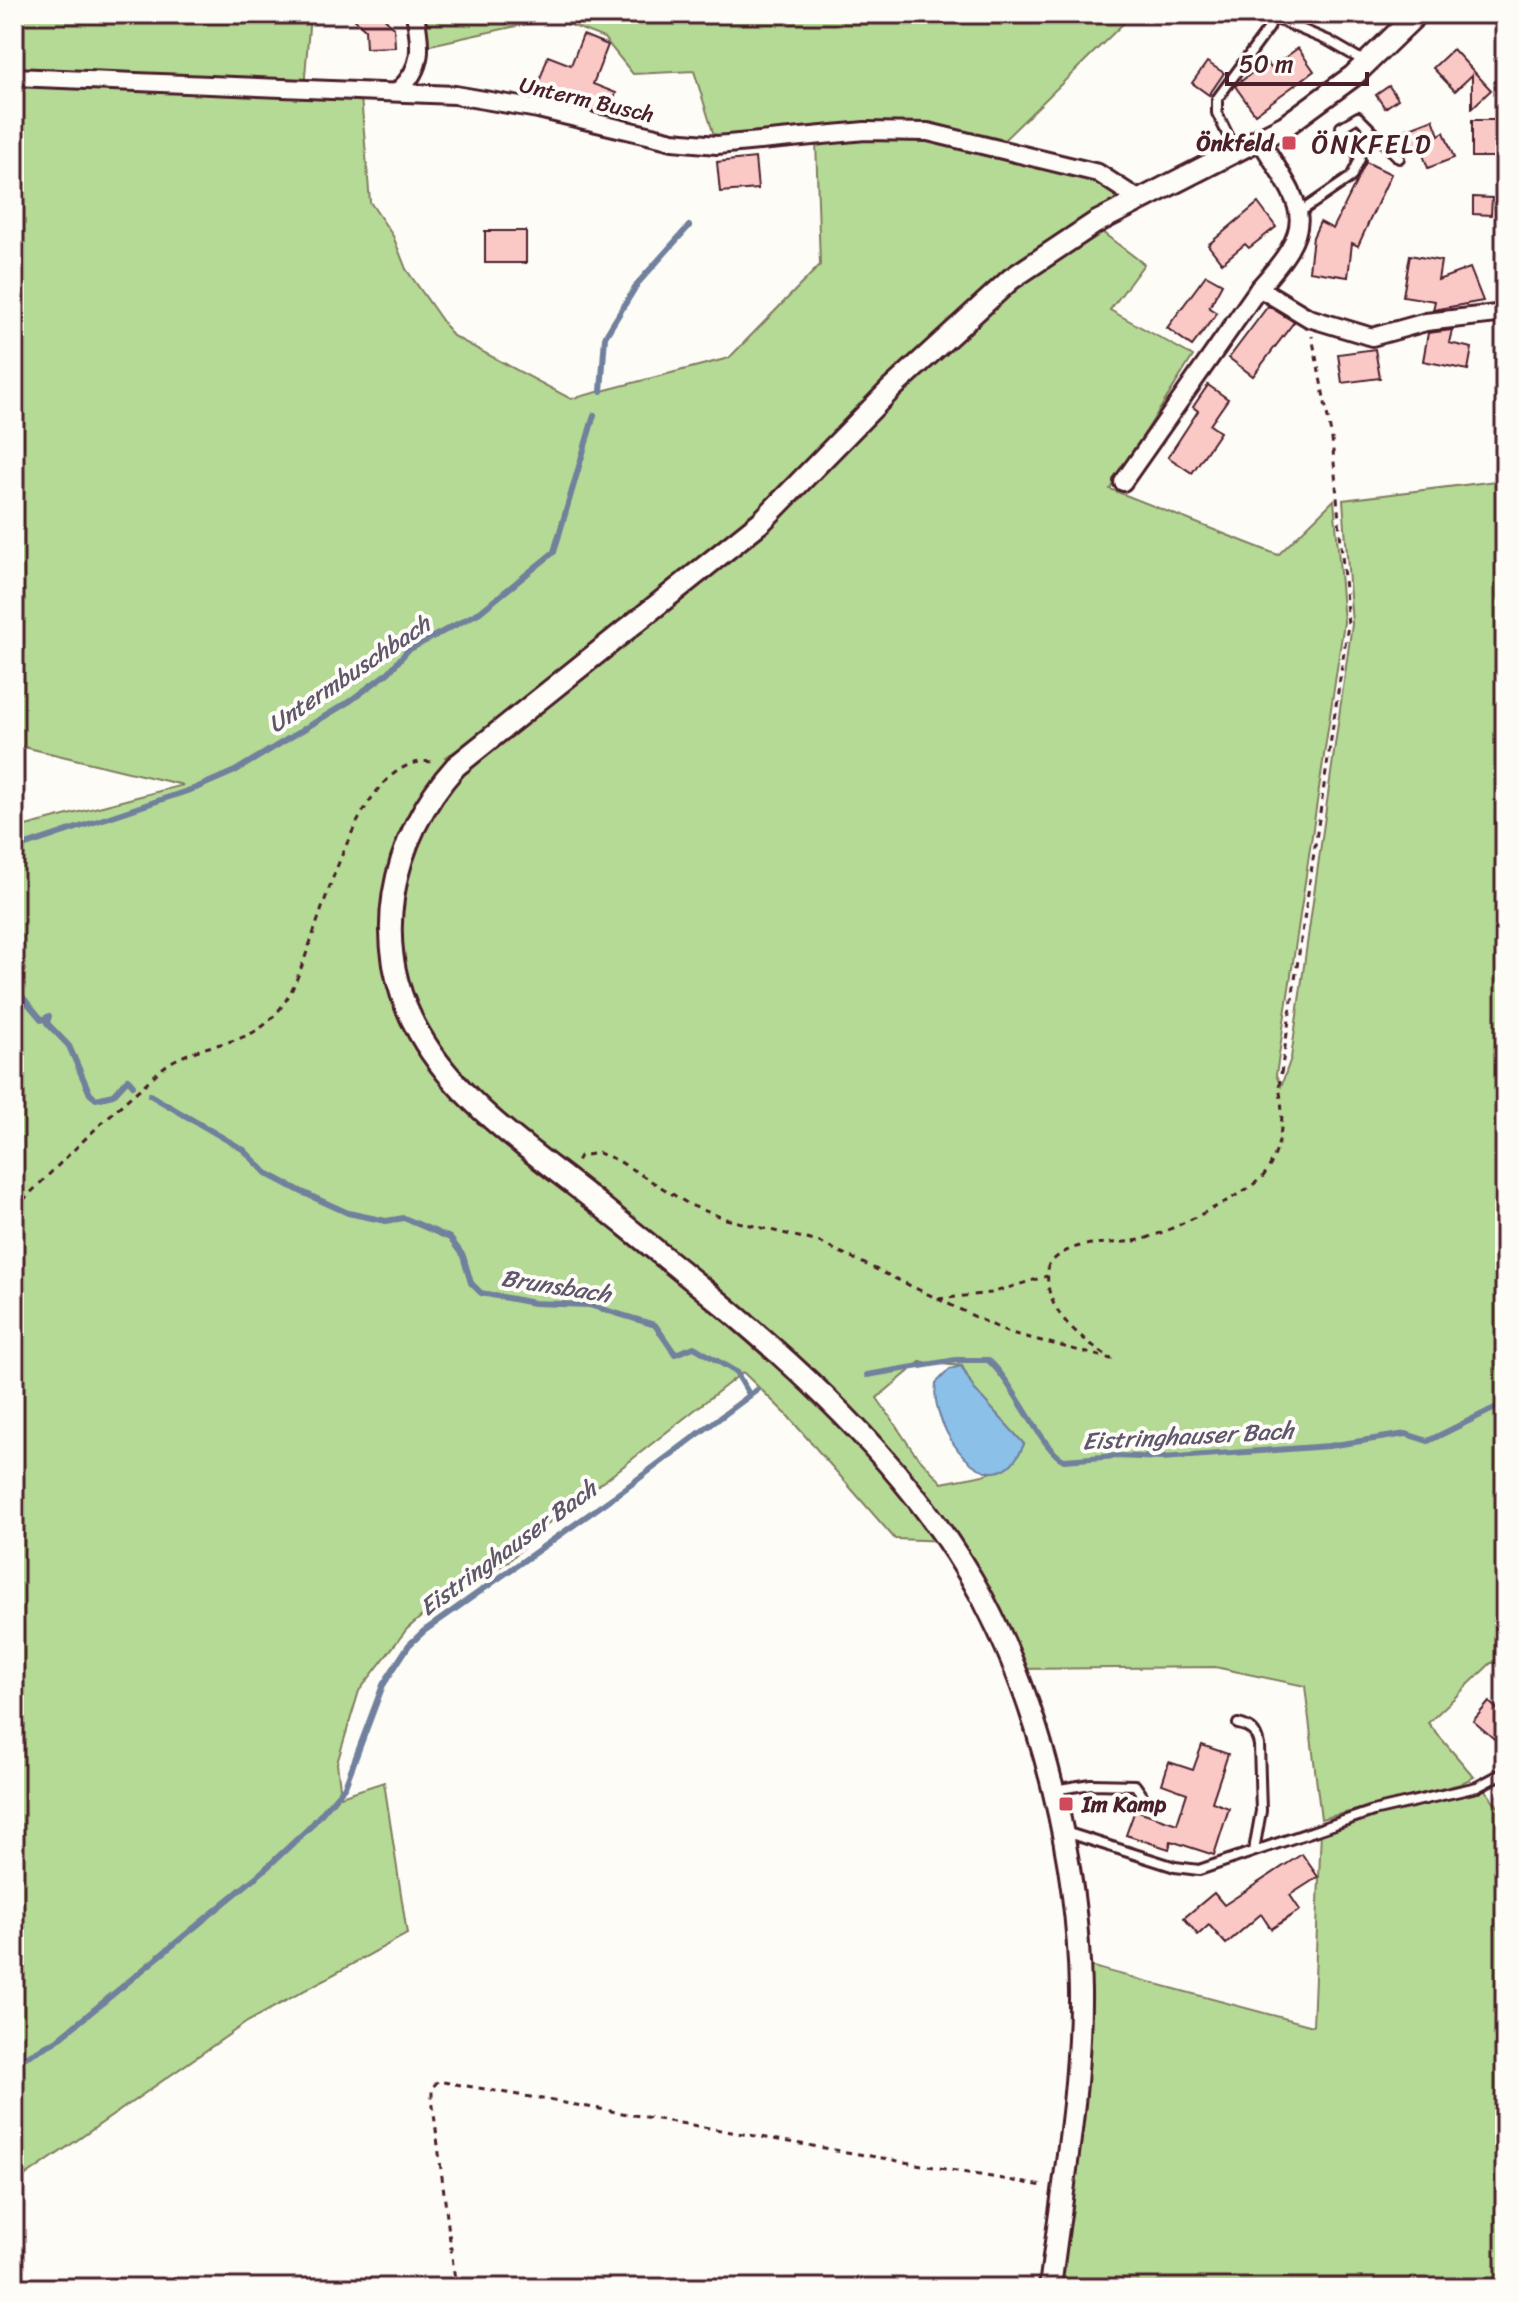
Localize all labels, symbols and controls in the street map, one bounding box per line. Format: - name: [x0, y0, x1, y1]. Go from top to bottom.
- scale bar: [1227, 36, 1367, 86]
- text: 50 m: [1239, 43, 1294, 85]
- street label: Unterm Busch: [516, 65, 658, 134]
- district label: ÖNKFELD: [1312, 121, 1432, 167]
- place label: Önkfeld: [1196, 124, 1275, 163]
- marker: Önkfeld: [1280, 134, 1298, 152]
- water label: Untermbuschbach: [259, 602, 441, 744]
- water label: Brunsbach: [498, 1257, 616, 1316]
- water label: Eistringhauser Bach: [1081, 1409, 1297, 1463]
- water label: Eistringhauser Bach: [410, 1467, 608, 1627]
- place label: Im Kamp: [1081, 1785, 1167, 1824]
- marker: Im Kamp: [1057, 1795, 1075, 1813]

